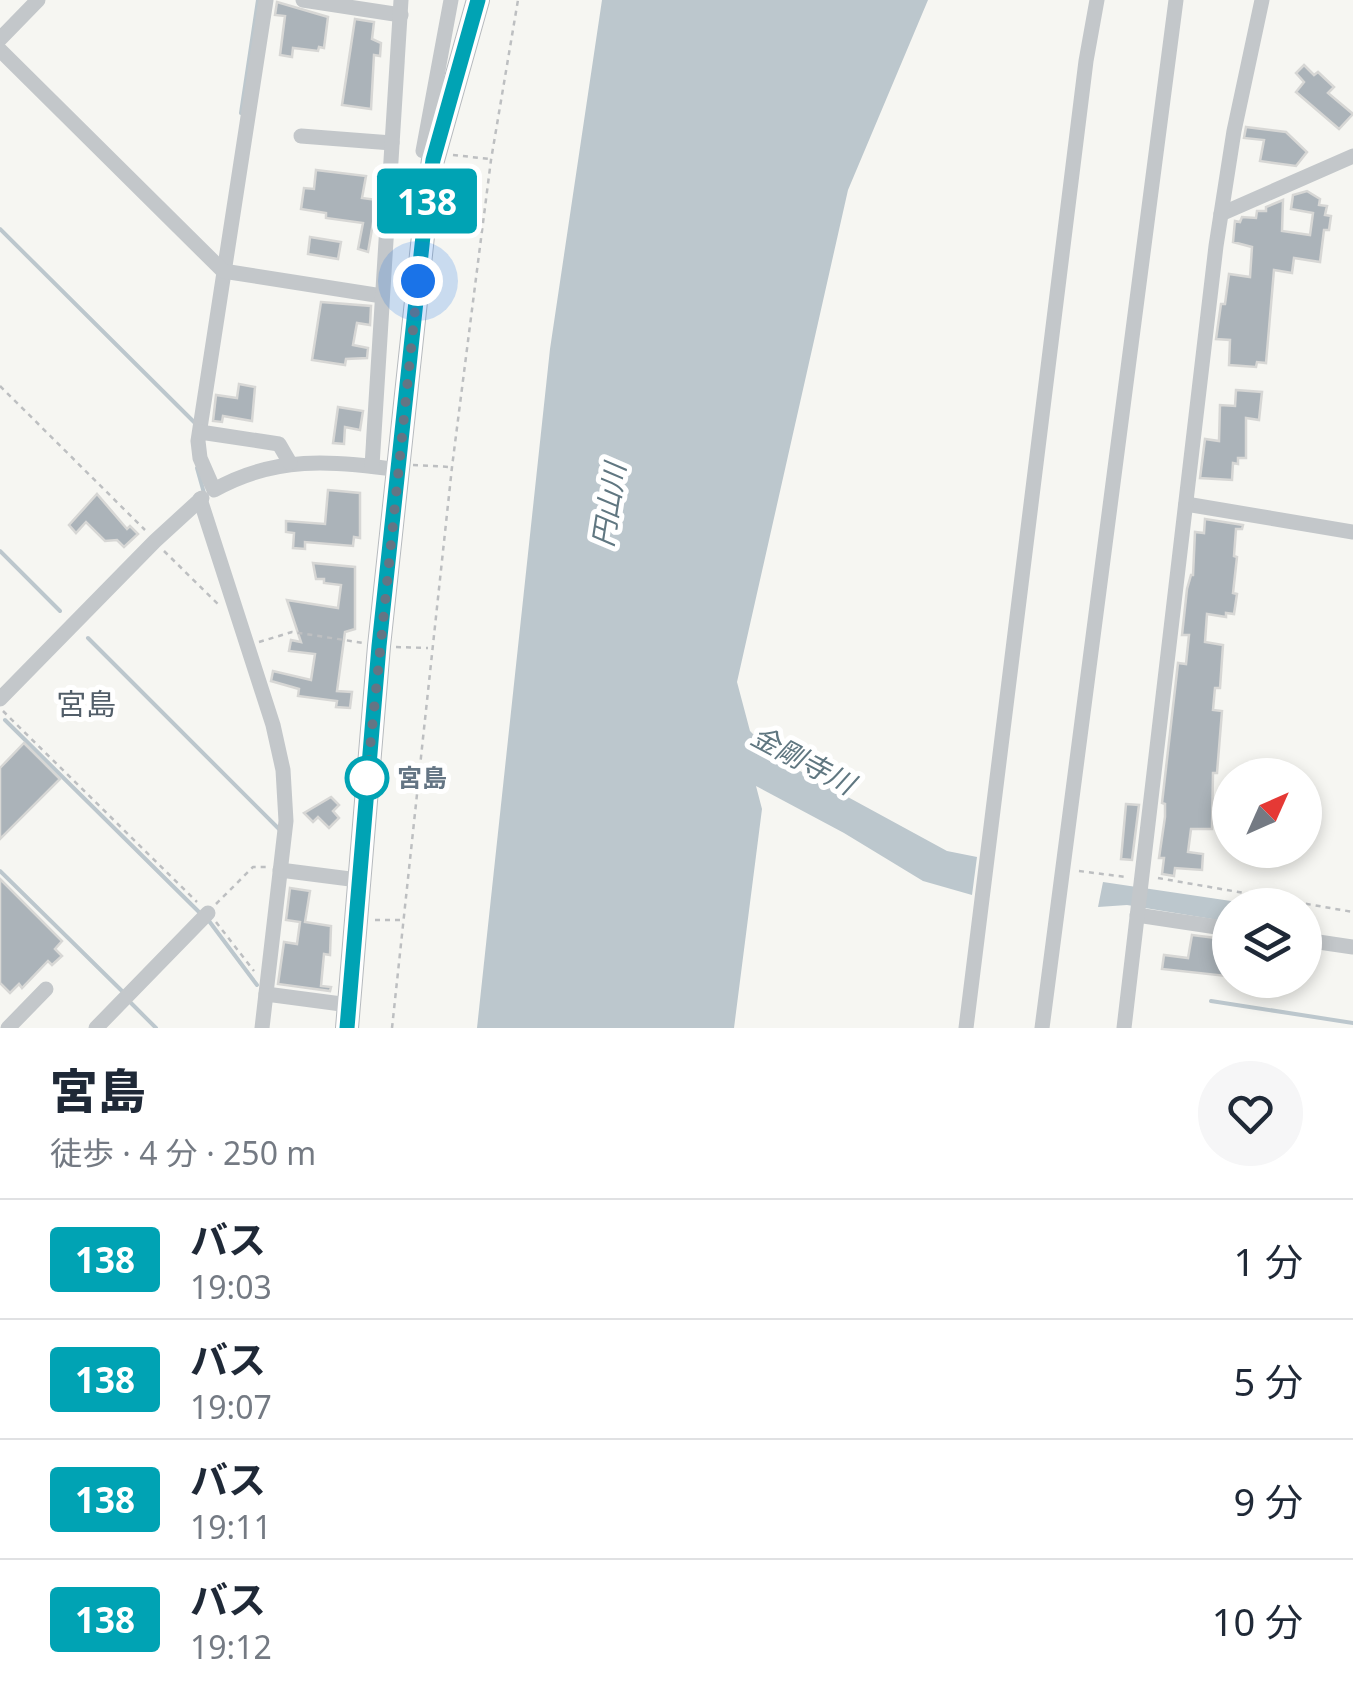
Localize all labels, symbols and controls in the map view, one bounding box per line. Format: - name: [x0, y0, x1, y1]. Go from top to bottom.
- line badge: 138: [370, 168, 484, 234]
- text: 138: [397, 178, 457, 225]
- your location: [393, 256, 443, 306]
- water label: 円山川: [583, 457, 634, 549]
- district label: 宮島: [56, 683, 116, 724]
- water label: 金剛寺川: [745, 716, 864, 804]
- marker: 宮島: [346, 757, 388, 799]
- north arrow: [1212, 758, 1322, 868]
- map controls: [1212, 758, 1322, 998]
- place label: 宮島: [397, 760, 447, 794]
- button: layers: [1212, 888, 1322, 998]
- text: 宮島: [50, 1058, 146, 1123]
- button: heart: [1198, 1061, 1303, 1166]
- text: 徒歩 · 4 分 · 250 m: [50, 1131, 316, 1174]
- text: バス: [190, 1213, 266, 1265]
- text: 1 分: [1233, 1235, 1303, 1287]
- text: 138: [75, 1236, 135, 1283]
- text: 19:03: [190, 1265, 272, 1308]
- text: バス: [190, 1333, 266, 1385]
- text: 5 分: [1233, 1355, 1303, 1407]
- text: 138: [75, 1356, 135, 1403]
- text: 19:07: [190, 1385, 272, 1428]
- text: バス: [190, 1453, 266, 1505]
- text: 9 分: [1233, 1475, 1303, 1527]
- text: 138: [75, 1476, 135, 1523]
- text: 19:11: [190, 1505, 272, 1548]
- text: バス: [190, 1573, 266, 1625]
- text: 10 分: [1212, 1595, 1303, 1647]
- text: 138: [75, 1596, 135, 1643]
- text: 19:12: [190, 1625, 272, 1668]

